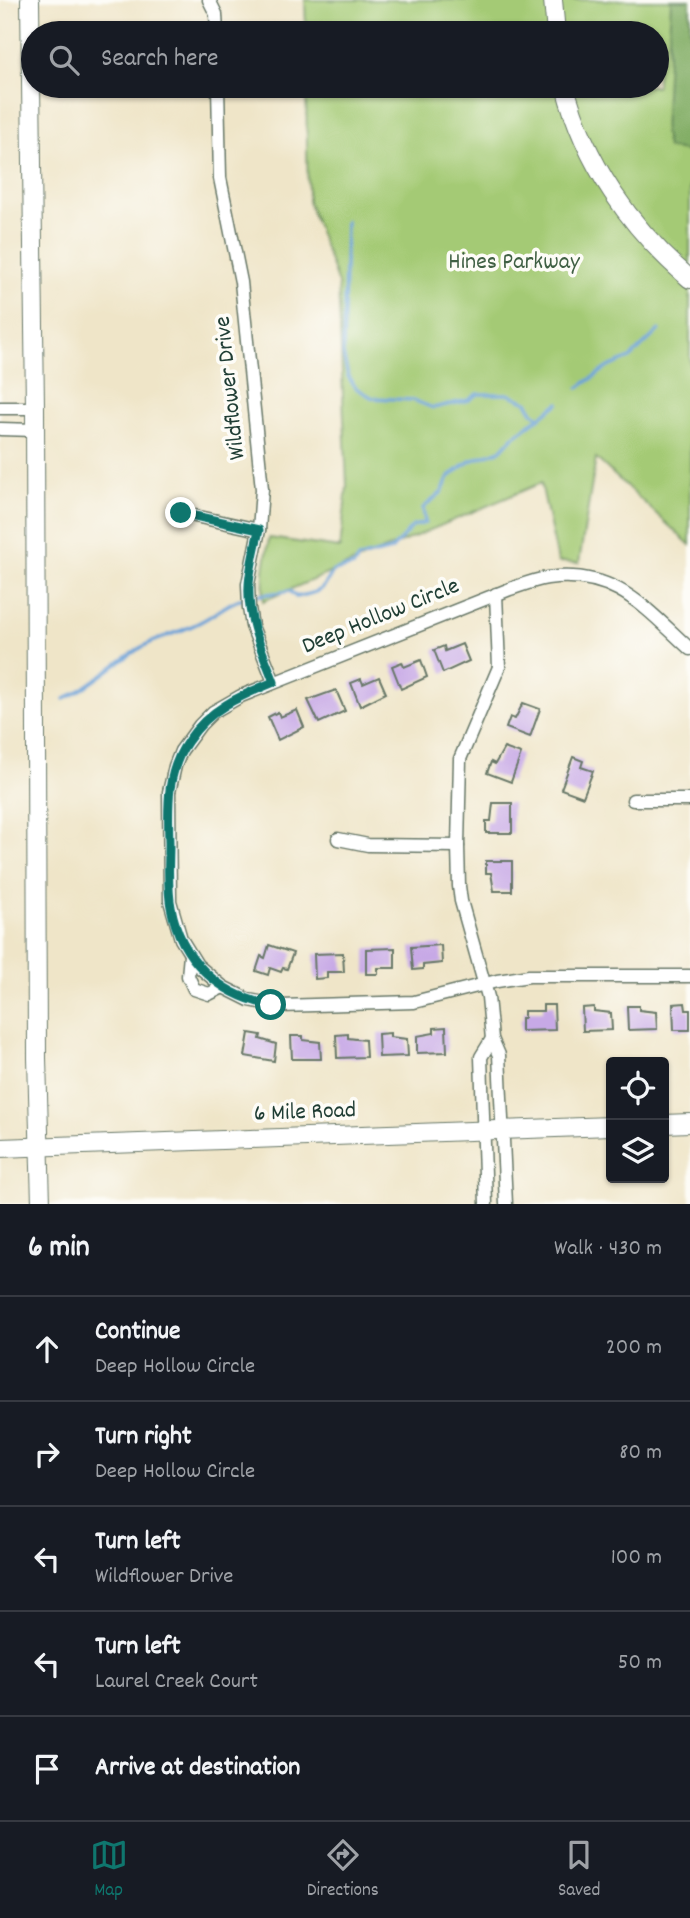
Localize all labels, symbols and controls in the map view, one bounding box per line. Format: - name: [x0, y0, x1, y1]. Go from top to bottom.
- search box: [21, 21, 669, 98]
- icon: search: [45, 41, 83, 79]
- text: Search here: [101, 41, 219, 78]
- park label: Hines Parkway: [448, 246, 581, 280]
- street label: Wildflower Drive: [207, 314, 255, 462]
- route end: [165, 497, 196, 528]
- street label: Deep Hollow Circle: [297, 570, 465, 664]
- route start: [255, 989, 286, 1020]
- map controls: [606, 1057, 669, 1183]
- button: locate: [606, 1057, 669, 1120]
- street label: 6 Mile Road: [253, 1094, 357, 1132]
- button: layers: [606, 1120, 669, 1183]
- text: 6 min: [28, 1228, 90, 1271]
- text: Walk · 430 m: [554, 1233, 662, 1266]
- text: Continue: [95, 1314, 180, 1351]
- icon: ahead: [28, 1330, 66, 1368]
- text: 200 m: [606, 1332, 662, 1365]
- text: Deep Hollow Circle: [95, 1351, 255, 1384]
- text: Turn right: [95, 1419, 192, 1456]
- icon: right: [28, 1435, 66, 1473]
- text: 80 m: [619, 1437, 662, 1470]
- text: Deep Hollow Circle: [95, 1456, 255, 1489]
- text: Turn left: [95, 1524, 181, 1561]
- icon: left: [28, 1540, 66, 1578]
- text: 100 m: [611, 1542, 662, 1575]
- text: Wildflower Drive: [95, 1561, 233, 1594]
- text: Turn left: [95, 1629, 181, 1666]
- icon: left: [28, 1645, 66, 1683]
- text: 50 m: [618, 1647, 662, 1680]
- text: Laurel Creek Court: [95, 1666, 258, 1699]
- icon: arrive: [28, 1750, 66, 1788]
- text: Arrive at destination: [95, 1750, 300, 1787]
- tab: Map: [90, 1836, 128, 1905]
- tab: Directions: [307, 1836, 379, 1905]
- tab: Saved: [558, 1836, 600, 1905]

